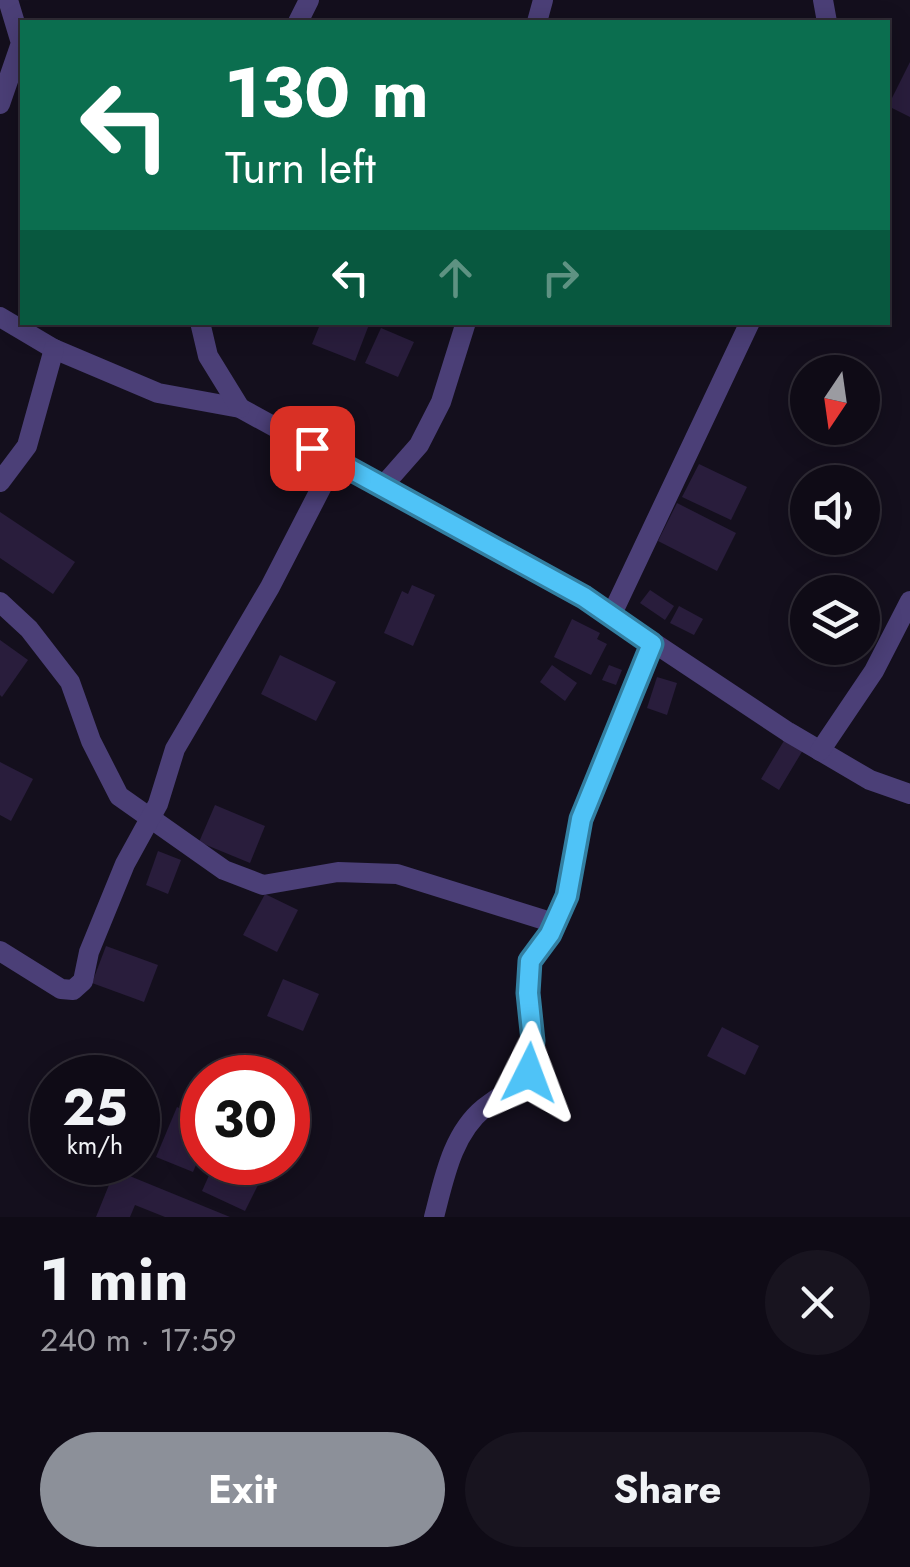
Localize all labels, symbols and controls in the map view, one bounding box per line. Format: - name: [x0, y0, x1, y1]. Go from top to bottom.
- text: 130 m: [225, 42, 429, 143]
- icon: left: [60, 60, 190, 190]
- text: Turn left: [225, 135, 376, 200]
- icon: left: [323, 250, 378, 305]
- icon: ahead: [428, 250, 483, 305]
- icon: right: [533, 250, 588, 305]
- north arrow: [790, 355, 880, 445]
- map controls: [790, 355, 880, 665]
- pin: [270, 406, 355, 491]
- icon: arrive: [285, 421, 340, 476]
- button: sound: [790, 465, 880, 555]
- button: layers: [790, 575, 880, 665]
- position arrow: [477, 1021, 581, 1125]
- speed limit sign: 30: [180, 1055, 310, 1185]
- text: 25: [62, 1071, 128, 1144]
- text: km/h: [67, 1127, 123, 1163]
- text: 1 min: [40, 1236, 189, 1323]
- button: close: [765, 1250, 870, 1355]
- text: 240 m · 17:59: [40, 1317, 237, 1363]
- button: Exit: [40, 1432, 445, 1547]
- button: Share: [465, 1432, 870, 1547]

